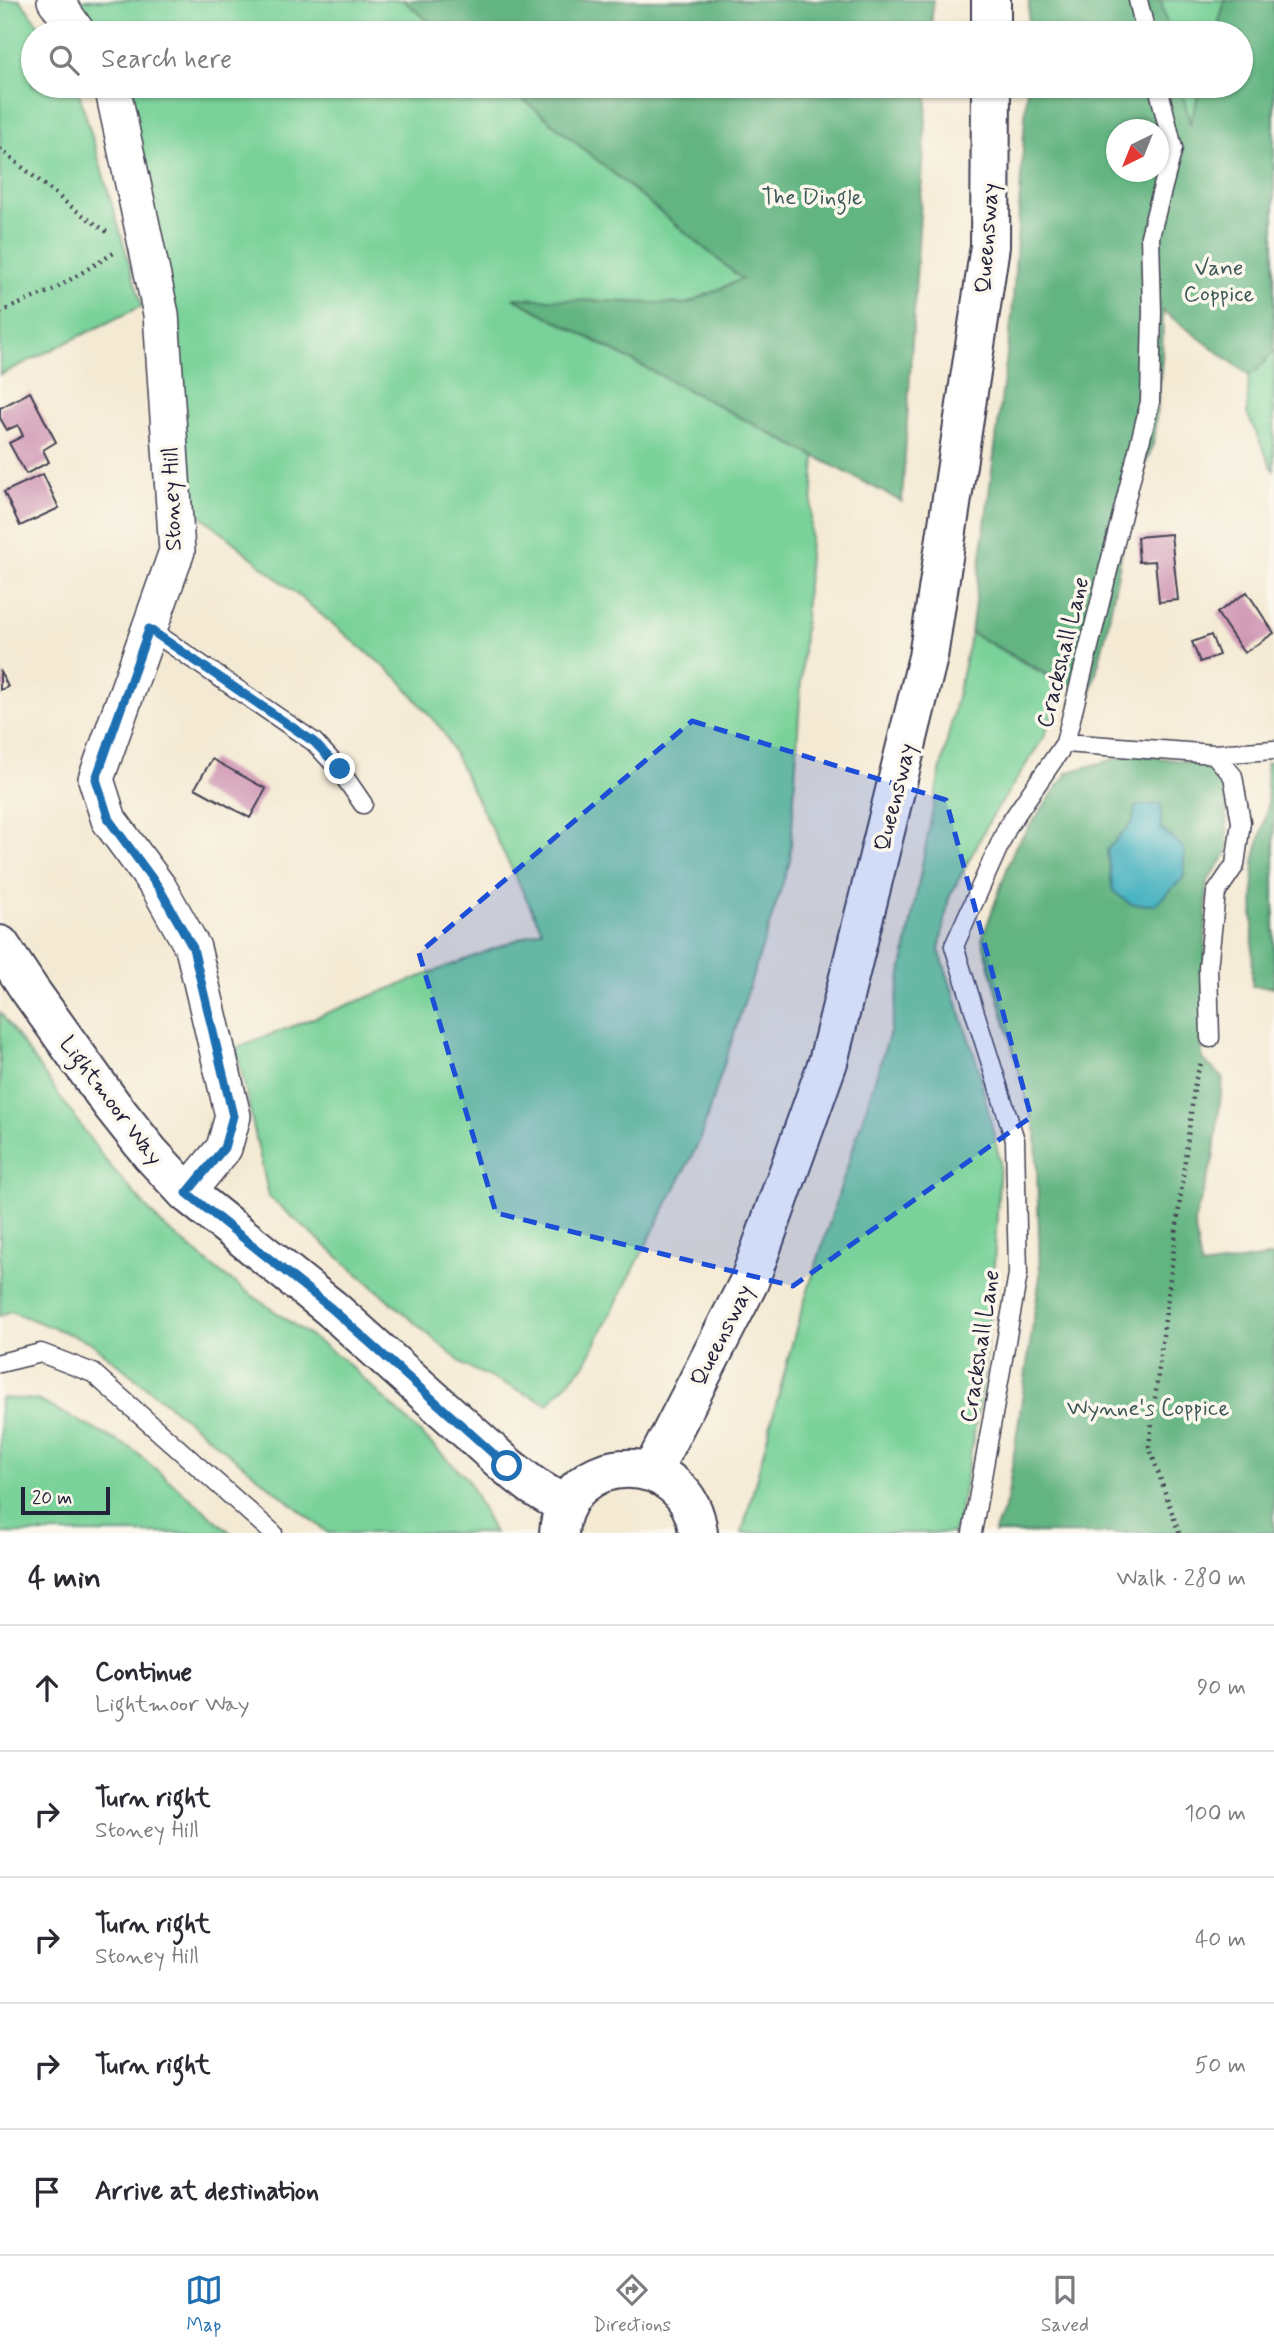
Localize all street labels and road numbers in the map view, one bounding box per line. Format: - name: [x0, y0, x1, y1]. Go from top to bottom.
- street label: Queensway: [969, 182, 1007, 294]
- street label: Stoney Hill: [156, 446, 190, 552]
- street label: Crackshall Lane: [1031, 574, 1097, 731]
- street label: Queensway: [868, 740, 924, 855]
- street label: Lightmoor Way: [50, 1030, 169, 1173]
- street label: Crackshall Lane: [954, 1268, 1008, 1425]
- street label: Queensway: [684, 1280, 761, 1392]

